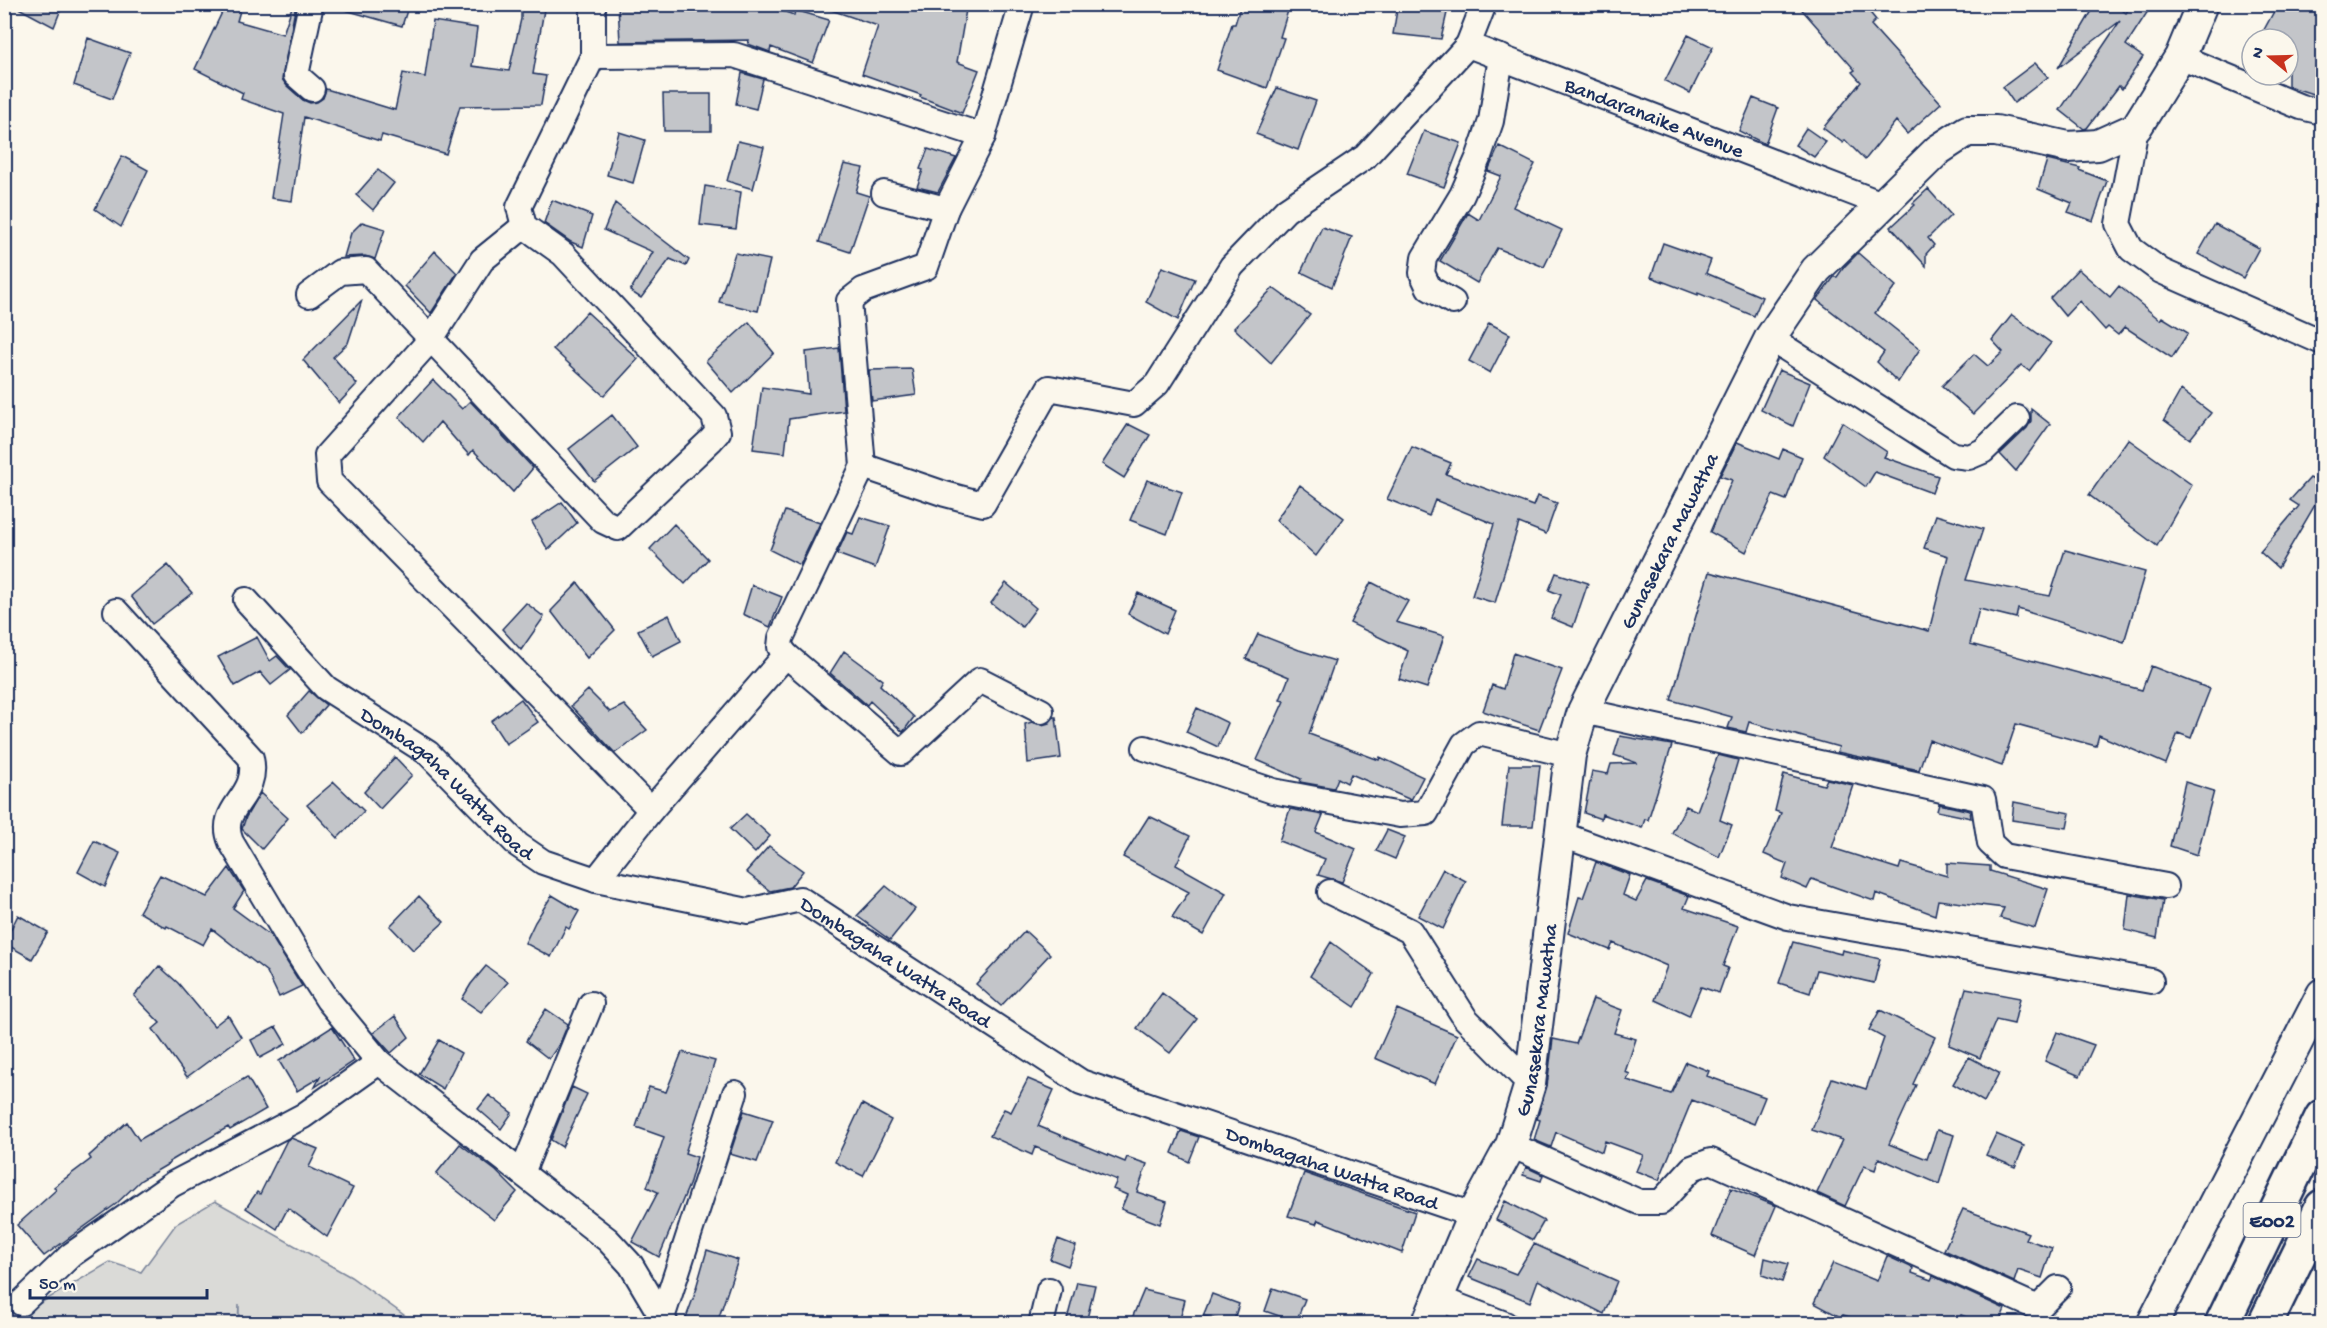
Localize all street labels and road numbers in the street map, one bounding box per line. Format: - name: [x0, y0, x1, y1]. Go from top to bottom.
- street label: Bandaranaike Avenue: [1559, 74, 1748, 166]
- street label: Gunasekara Mawatha: [1617, 448, 1727, 634]
- street label: Dombagaha Watta Road: [352, 703, 538, 869]
- street label: Dombagaha Watta Road: [792, 892, 996, 1037]
- street label: Gunasekara Mawatha: [1512, 922, 1566, 1120]
- street label: Dombagaha Watta Road: [1220, 1122, 1442, 1219]
- road number: E002: [2244, 1203, 2300, 1237]

